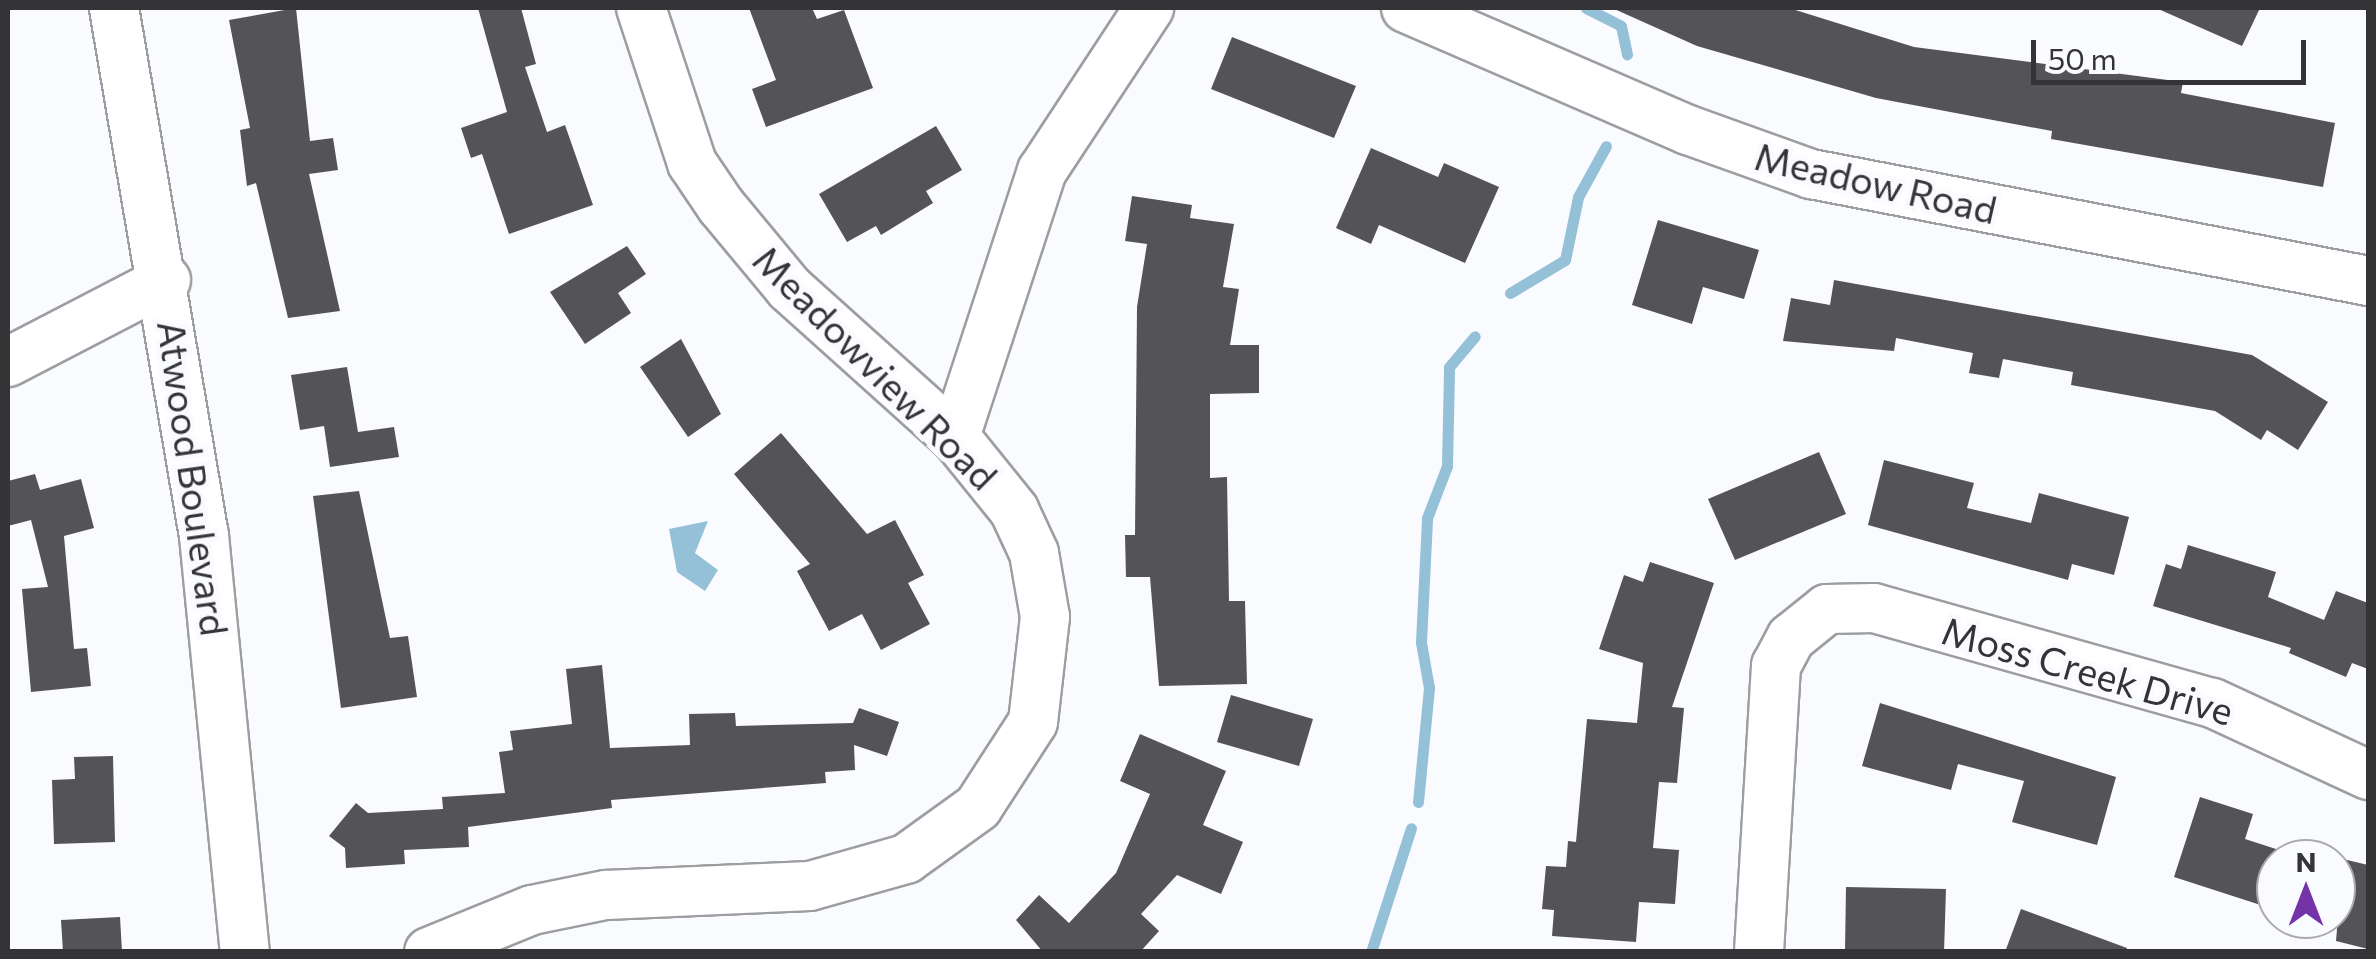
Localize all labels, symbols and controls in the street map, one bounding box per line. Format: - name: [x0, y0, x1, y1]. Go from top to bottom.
- scale bar: [2036, 20, 2311, 82]
- text: 50 m: [2048, 39, 2117, 76]
- street label: Meadow Road: [1751, 132, 2001, 232]
- street label: Meadowview Road: [745, 236, 1007, 498]
- street label: Atwood Boulevard: [149, 317, 239, 639]
- street label: Moss Creek Drive: [1937, 607, 2239, 733]
- north arrow: [2256, 839, 2356, 939]
- text: N: [2296, 844, 2317, 878]

